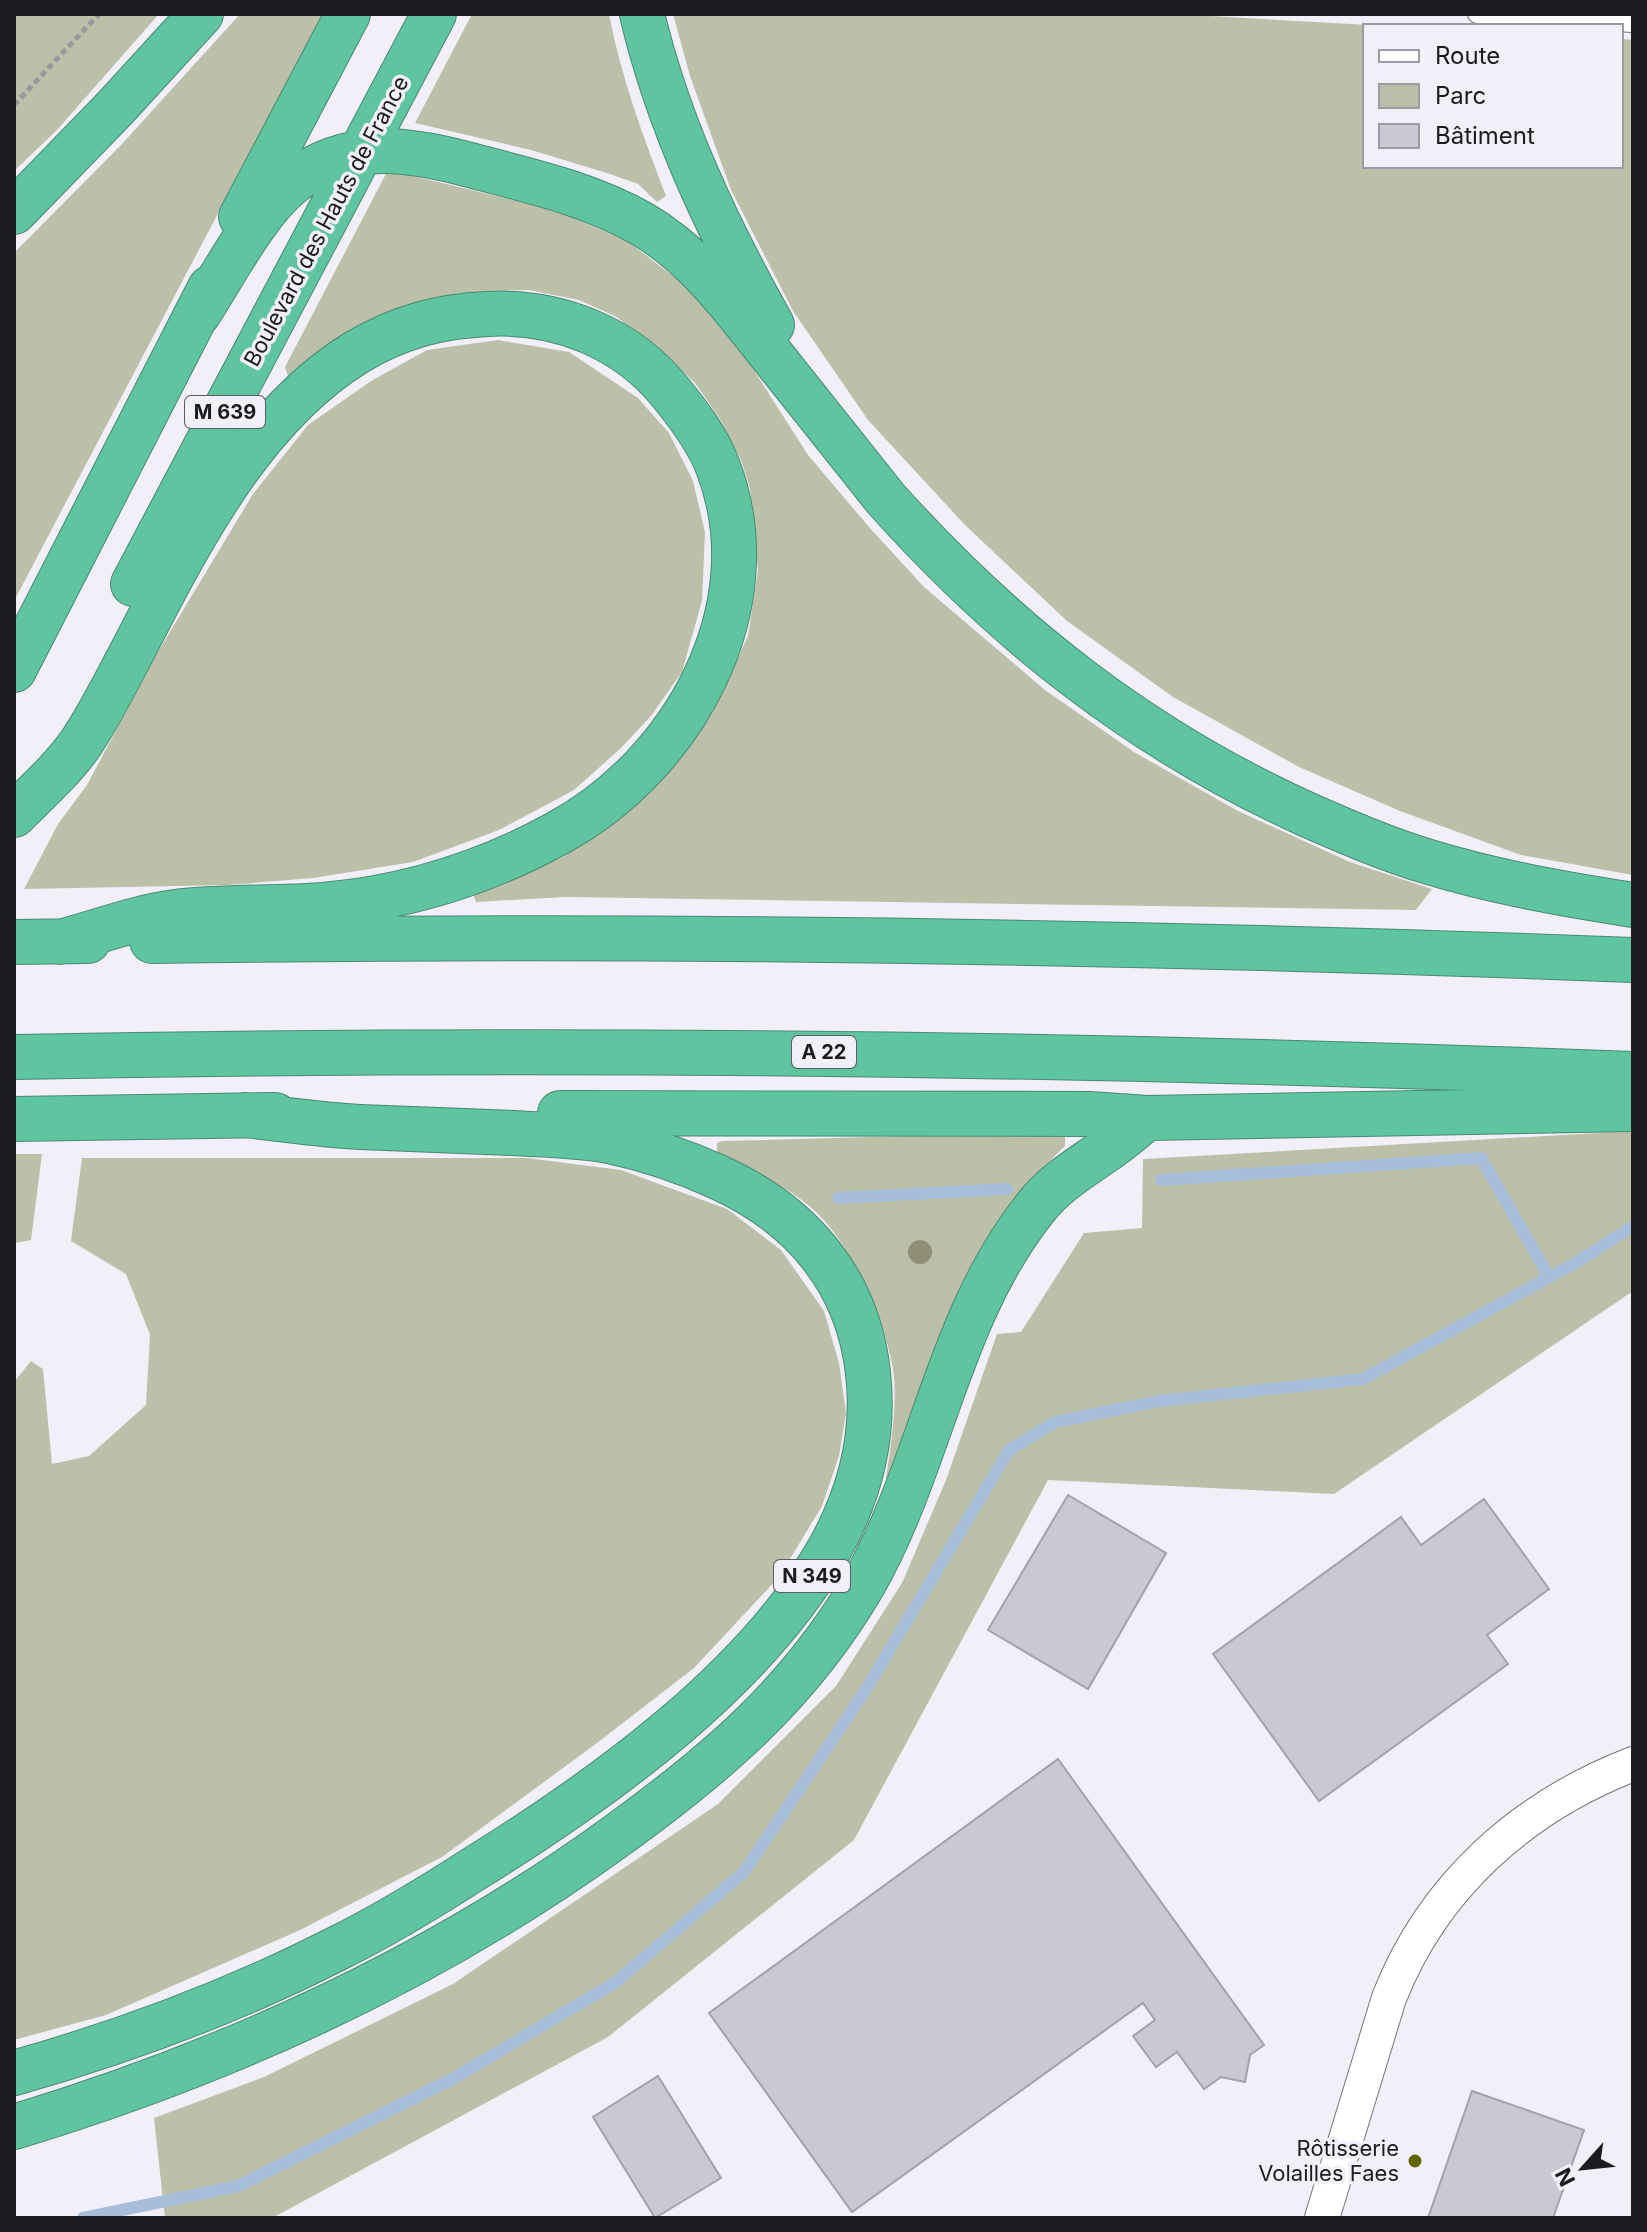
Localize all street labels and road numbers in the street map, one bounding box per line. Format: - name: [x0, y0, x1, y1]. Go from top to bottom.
- street label: Boulevard des Hauts de France: [238, 71, 414, 371]
- road number: M 639: [185, 396, 265, 428]
- road number: A 22: [792, 1036, 856, 1068]
- road number: N 349: [774, 1560, 850, 1592]

